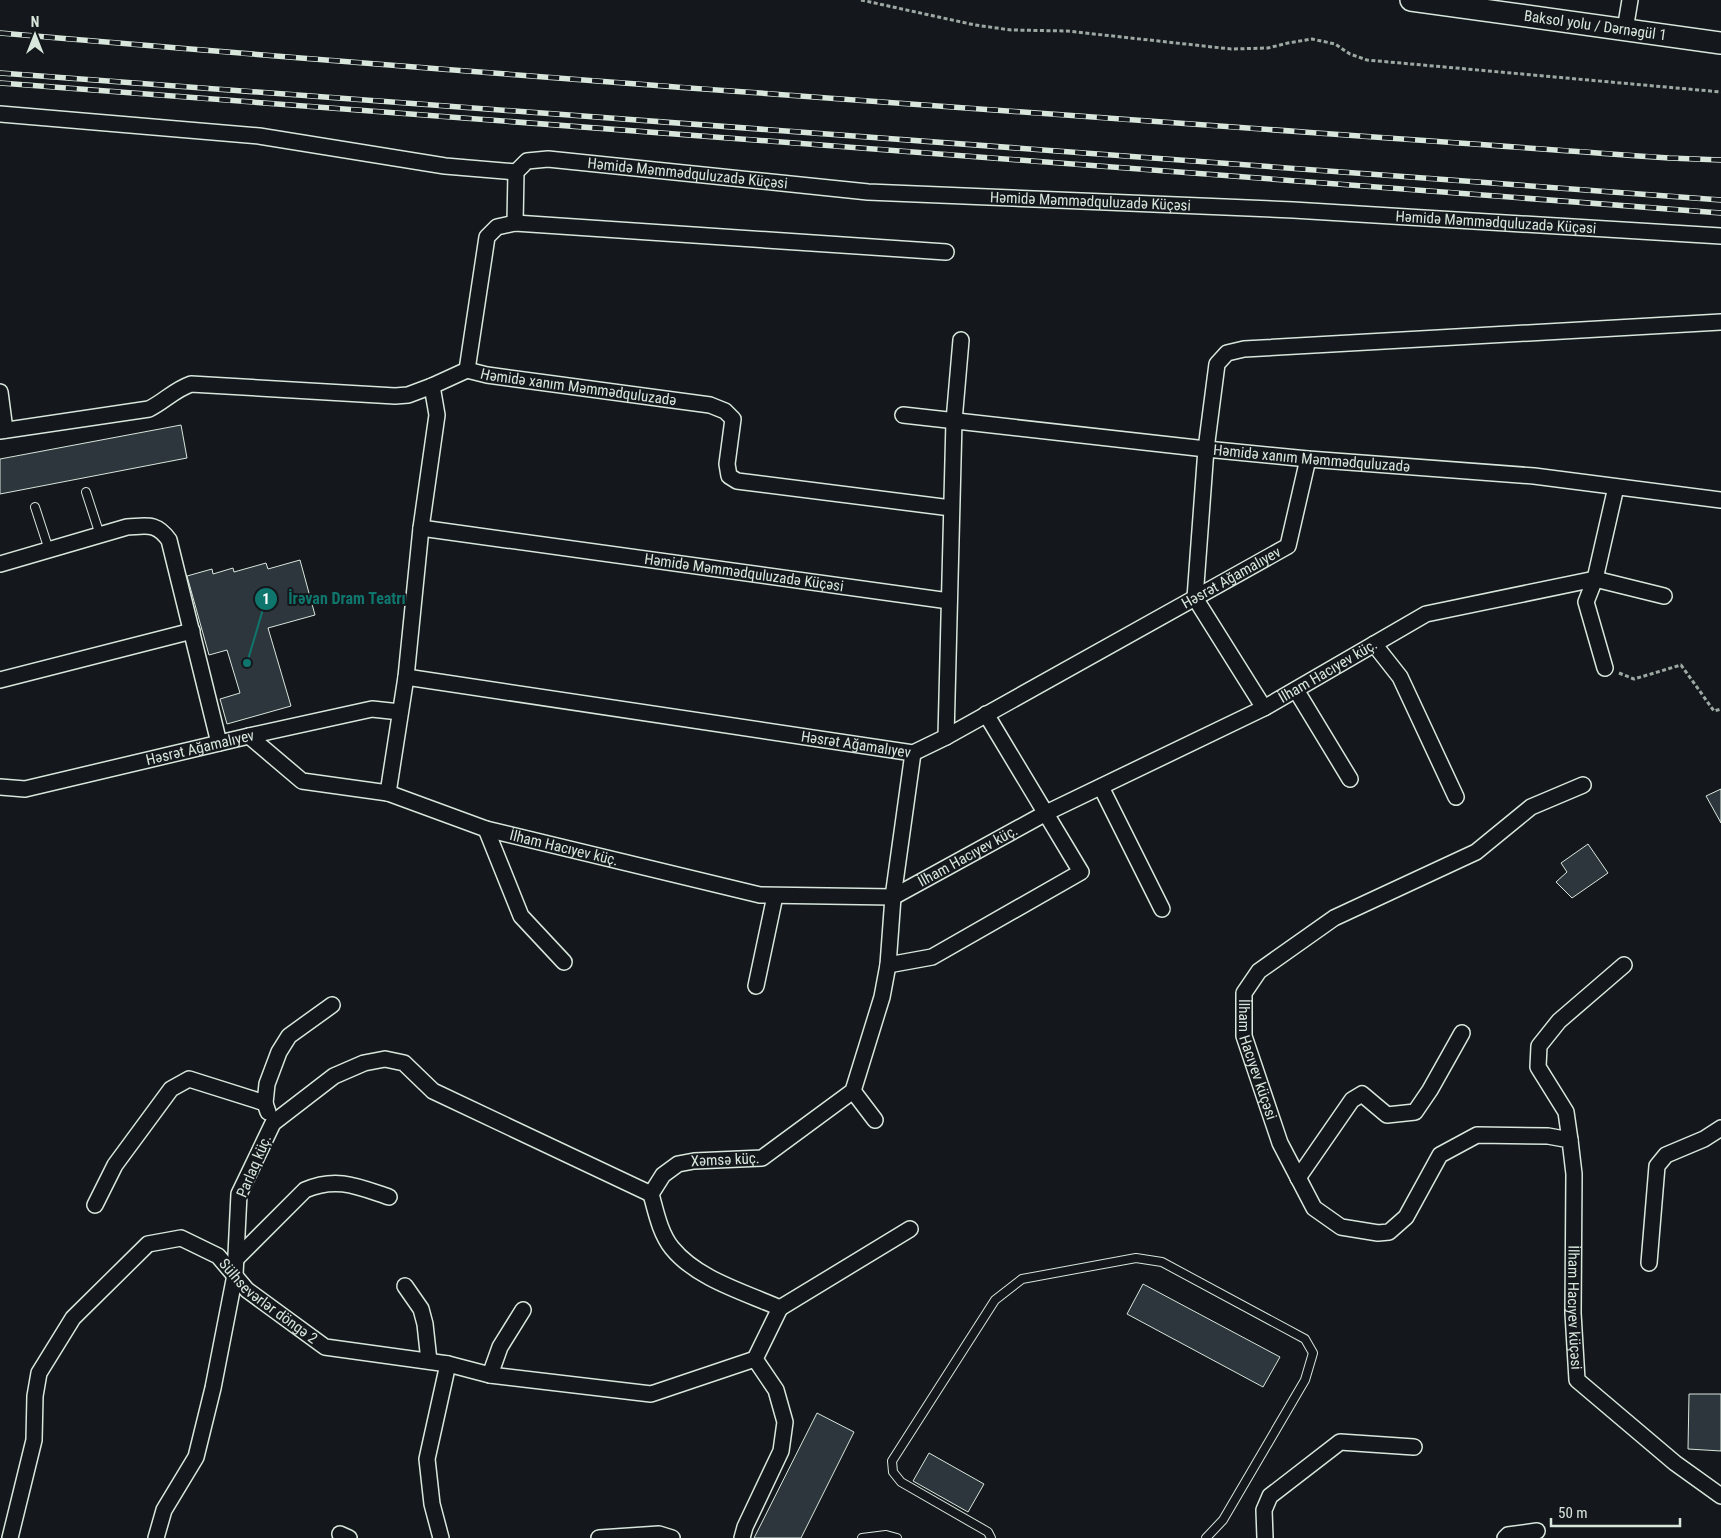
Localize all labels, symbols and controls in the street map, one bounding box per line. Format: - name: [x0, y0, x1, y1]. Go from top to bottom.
- street label: Baksol yolu / Dərnəgül 1: [1523, 7, 1668, 44]
- north arrow: [10, 10, 60, 60]
- text: N: [31, 14, 39, 30]
- street label: Həmidə Məmmədquluzadə Küçəsi: [587, 154, 789, 193]
- street label: Həmidə Məmmədquluzadə Küçəsi: [990, 188, 1191, 215]
- street label: Həmidə Məmmədquluzadə Küçəsi: [1395, 207, 1597, 237]
- street label: Həmidə xanım Məmmədquluzadə: [479, 365, 677, 409]
- street label: Həmidə xanım Məmmədquluzadə: [1212, 441, 1411, 476]
- street label: Həsrət Ağamalıyev: [1178, 543, 1284, 613]
- street label: Həmidə Məmmədquluzadə Küçəsi: [643, 550, 845, 595]
- callout: İrəvan Dram Teatrı: [253, 583, 416, 614]
- text: İrəvan Dram Teatrı: [288, 589, 406, 608]
- text: 1: [262, 590, 270, 608]
- street label: İlham Hacıyev küç.: [1275, 635, 1381, 707]
- street label: Həsrət Ağamalıyev: [144, 726, 257, 769]
- street label: Həsrət Ağamalıyev: [800, 727, 913, 762]
- street label: İlham Hacıyev küç.: [915, 821, 1021, 891]
- street label: İlham Hacıyev küç.: [508, 826, 620, 870]
- street label: İlham Hacıyev küçəsi: [1235, 999, 1281, 1122]
- street label: Parlaq küç.: [233, 1132, 275, 1200]
- street label: Xəmsə küç.: [690, 1149, 760, 1170]
- street label: İlham Hacıyev küçəsi: [1564, 1245, 1585, 1370]
- street label: Sülhsevərlər döngə 2: [215, 1255, 321, 1347]
- scale bar: [1551, 1496, 1680, 1528]
- text: 50 m: [1558, 1504, 1588, 1522]

